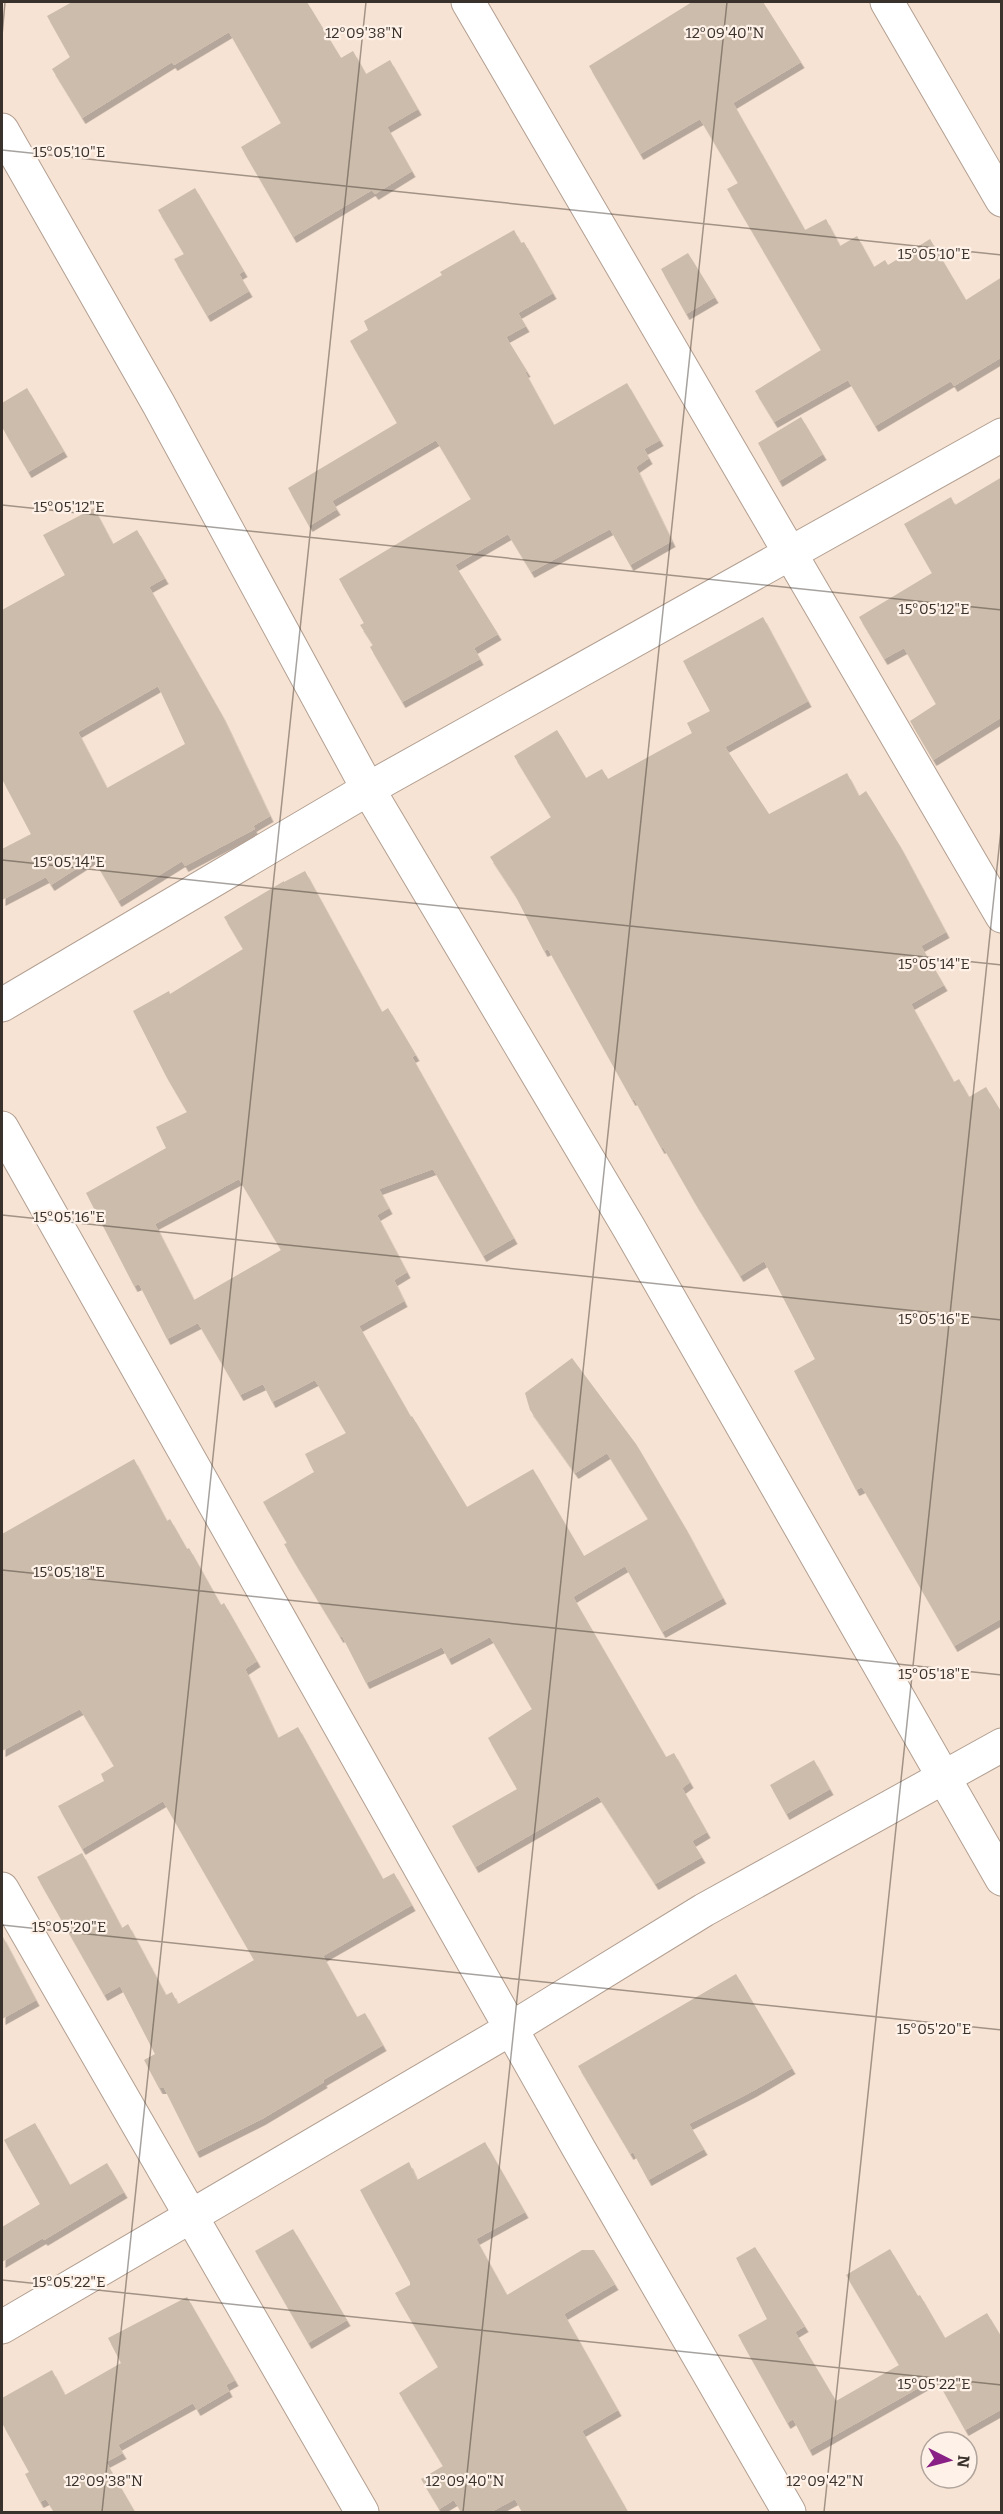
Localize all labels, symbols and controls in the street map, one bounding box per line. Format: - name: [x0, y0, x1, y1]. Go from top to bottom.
- text: 12°09'38"N: [325, 24, 403, 42]
- text: 12°09'40"N: [686, 24, 765, 42]
- text: 15°05'10"E: [33, 143, 105, 161]
- text: 15°05'10"E: [898, 245, 970, 263]
- text: 15°05'12"E: [34, 498, 104, 516]
- text: 15°05'12"E: [899, 600, 969, 618]
- text: 15°05'14"E: [33, 853, 105, 871]
- text: 15°05'14"E: [898, 955, 970, 973]
- text: 15°05'16"E: [33, 1208, 105, 1226]
- text: 15°05'16"E: [898, 1310, 970, 1328]
- text: 15°05'18"E: [33, 1563, 105, 1581]
- text: 15°05'18"E: [898, 1665, 970, 1683]
- text: 15°05'20"E: [32, 1918, 106, 1936]
- text: 15°05'20"E: [897, 2020, 971, 2038]
- text: 15°05'22"E: [32, 2273, 106, 2291]
- text: 15°05'22"E: [897, 2375, 971, 2393]
- north arrow: [919, 2430, 979, 2490]
- text: N: [953, 2454, 974, 2469]
- text: 12°09'38"N: [65, 2472, 143, 2490]
- text: 12°09'40"N: [426, 2472, 505, 2490]
- text: 12°09'42"N: [786, 2472, 864, 2490]

